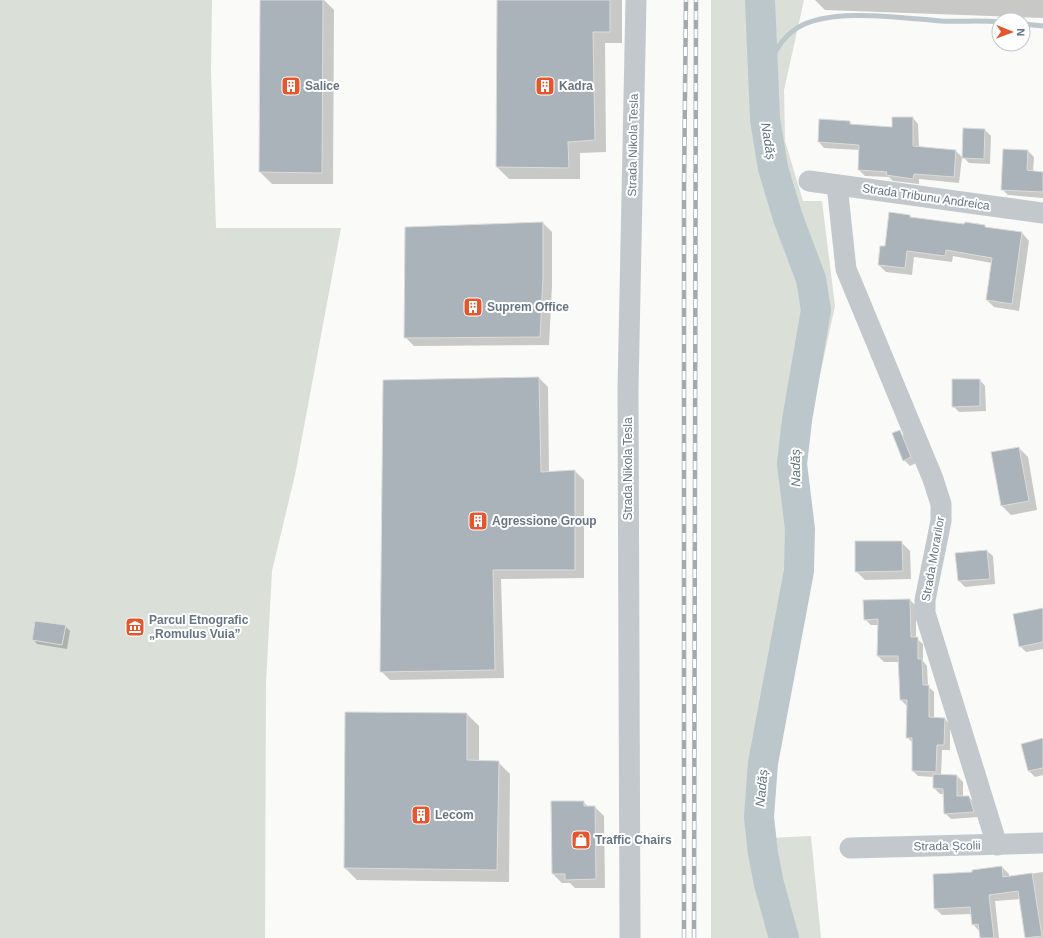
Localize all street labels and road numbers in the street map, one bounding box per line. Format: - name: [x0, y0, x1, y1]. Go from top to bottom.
- street label: Strada Nikola Tesla: [625, 93, 641, 197]
- street label: Strada Tribunu Andreica: [861, 181, 991, 213]
- street label: Strada Nikola Tesla: [621, 417, 635, 521]
- street label: Strada Morarilor: [919, 515, 947, 603]
- street label: Strada Școlii: [913, 838, 981, 854]

